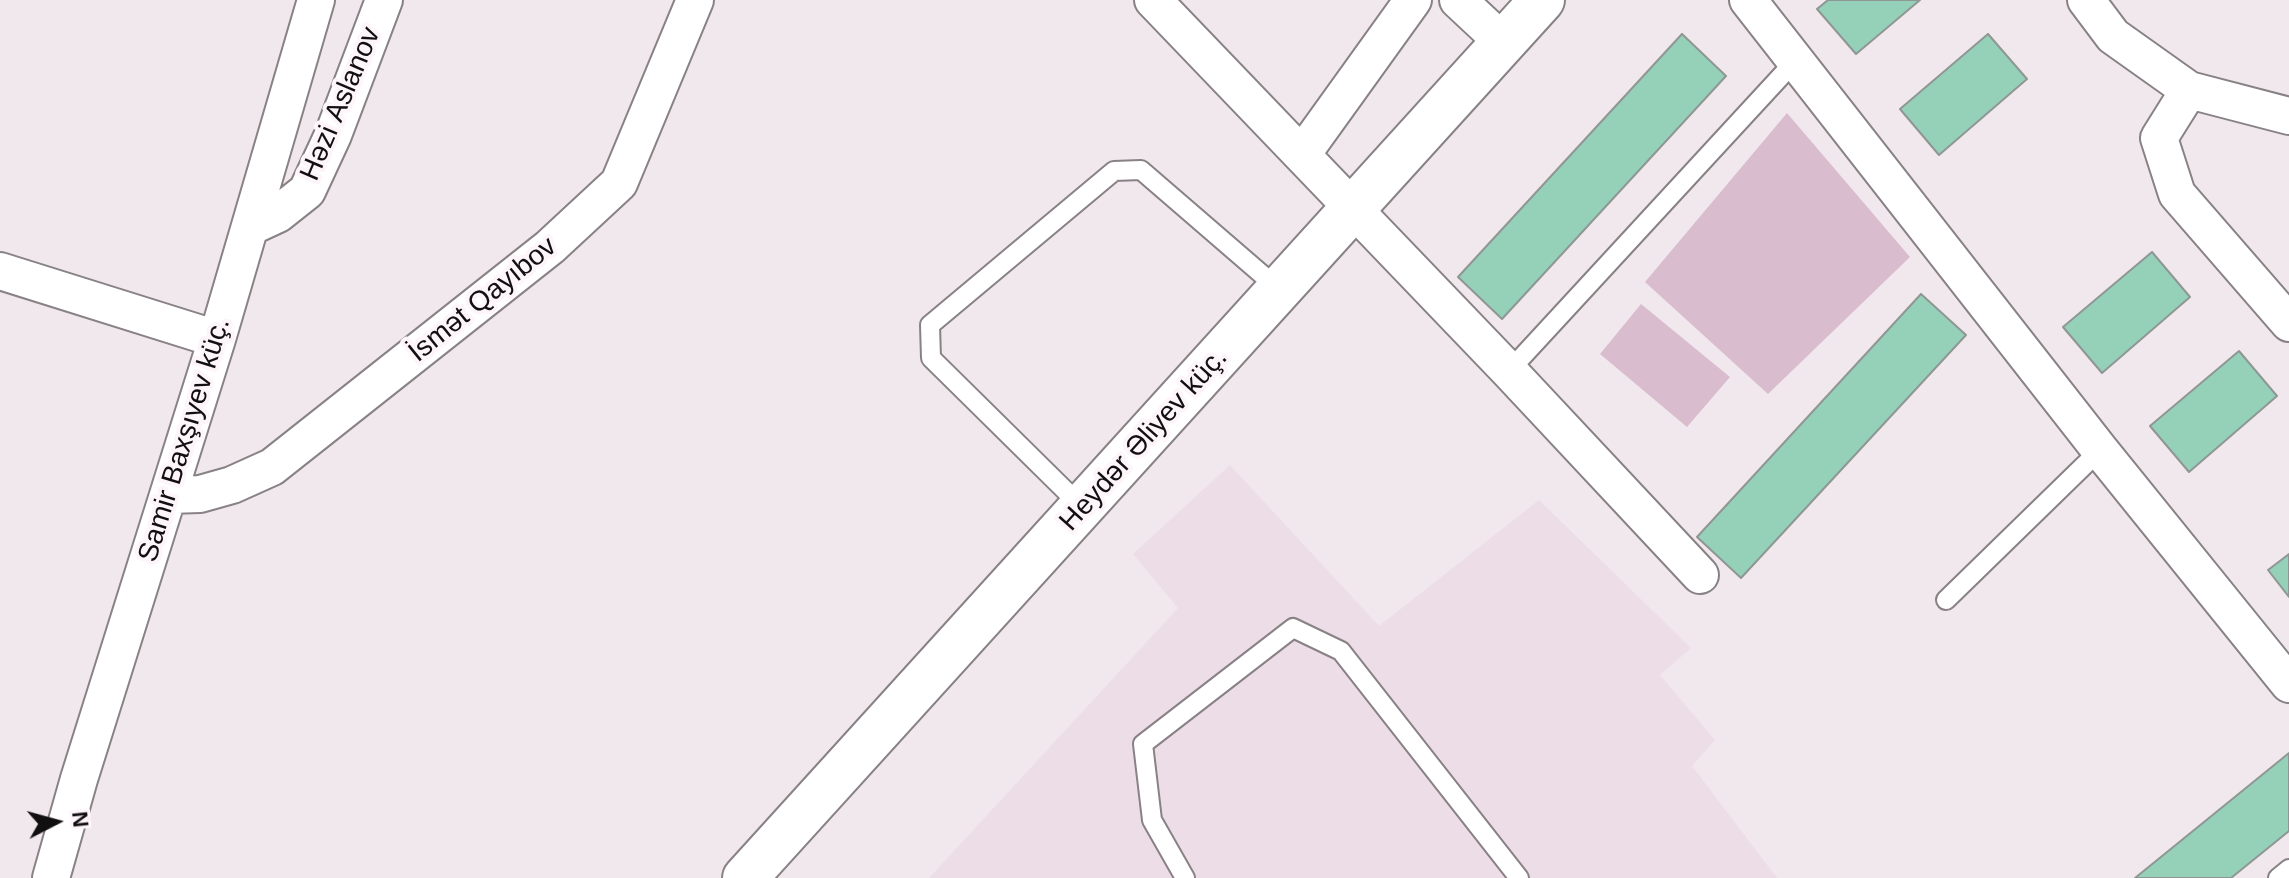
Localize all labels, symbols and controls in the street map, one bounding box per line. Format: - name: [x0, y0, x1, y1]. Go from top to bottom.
- street label: Həzi Aslanov: [294, 22, 388, 186]
- street label: İsmət Qayıbov: [402, 230, 564, 370]
- street label: Samir Baxşıyev küç.: [132, 314, 238, 566]
- street label: Heydər Əliyev küç.: [1053, 342, 1235, 538]
- north arrow: [16, 782, 96, 862]
- text: N: [67, 810, 94, 829]

